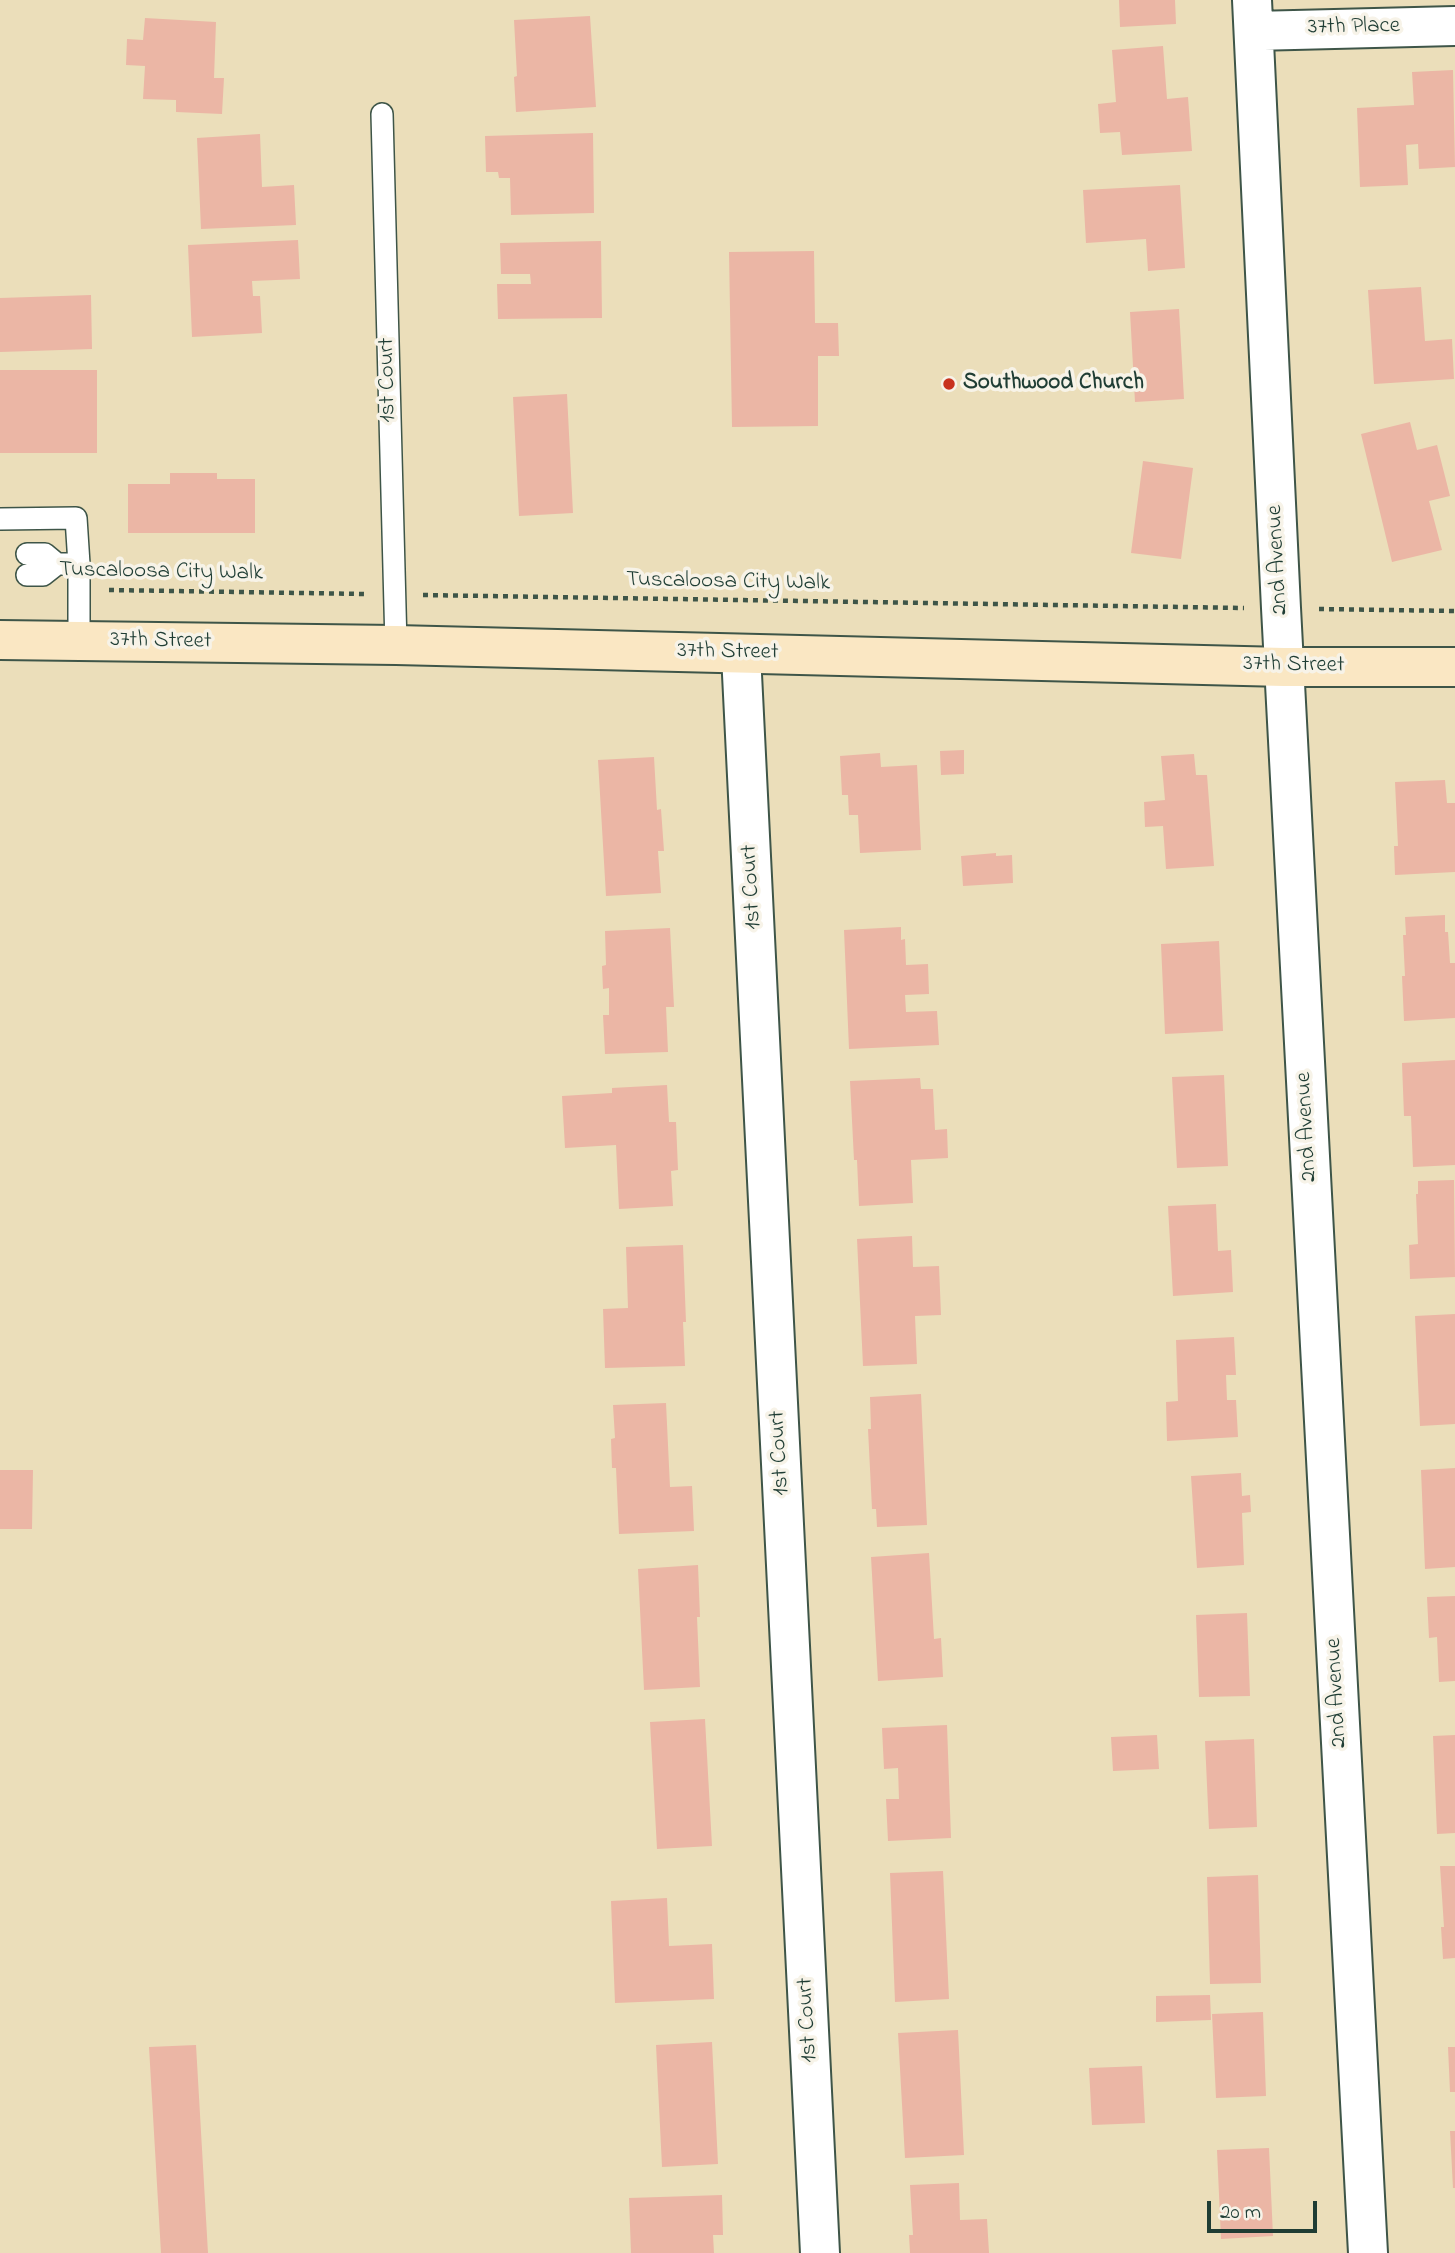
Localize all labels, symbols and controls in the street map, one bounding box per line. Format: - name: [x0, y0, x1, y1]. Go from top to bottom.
- street label: 37th Place: [1308, 13, 1400, 43]
- street label: 1st Court: [374, 337, 404, 423]
- place label: Southwood Church: [963, 370, 1144, 398]
- marker: Southwood Church: [941, 376, 957, 392]
- street label: 2nd Avenue: [1262, 504, 1296, 616]
- street label: Tuscaloosa City Walk: [59, 557, 263, 589]
- street label: Tuscaloosa City Walk: [626, 567, 830, 599]
- street label: 37th Street: [110, 627, 212, 657]
- street label: 37th Street: [677, 638, 779, 668]
- street label: 37th Street: [1243, 651, 1345, 681]
- street label: 1st Court: [737, 844, 769, 930]
- street label: 2nd Avenue: [1291, 1071, 1325, 1183]
- street label: 1st Court: [765, 1410, 797, 1496]
- street label: 2nd Avenue: [1321, 1637, 1355, 1749]
- street label: 1st Court: [793, 1977, 825, 2063]
- scale bar: [1210, 2186, 1320, 2230]
- text: 20 m: [1220, 2198, 1261, 2228]

